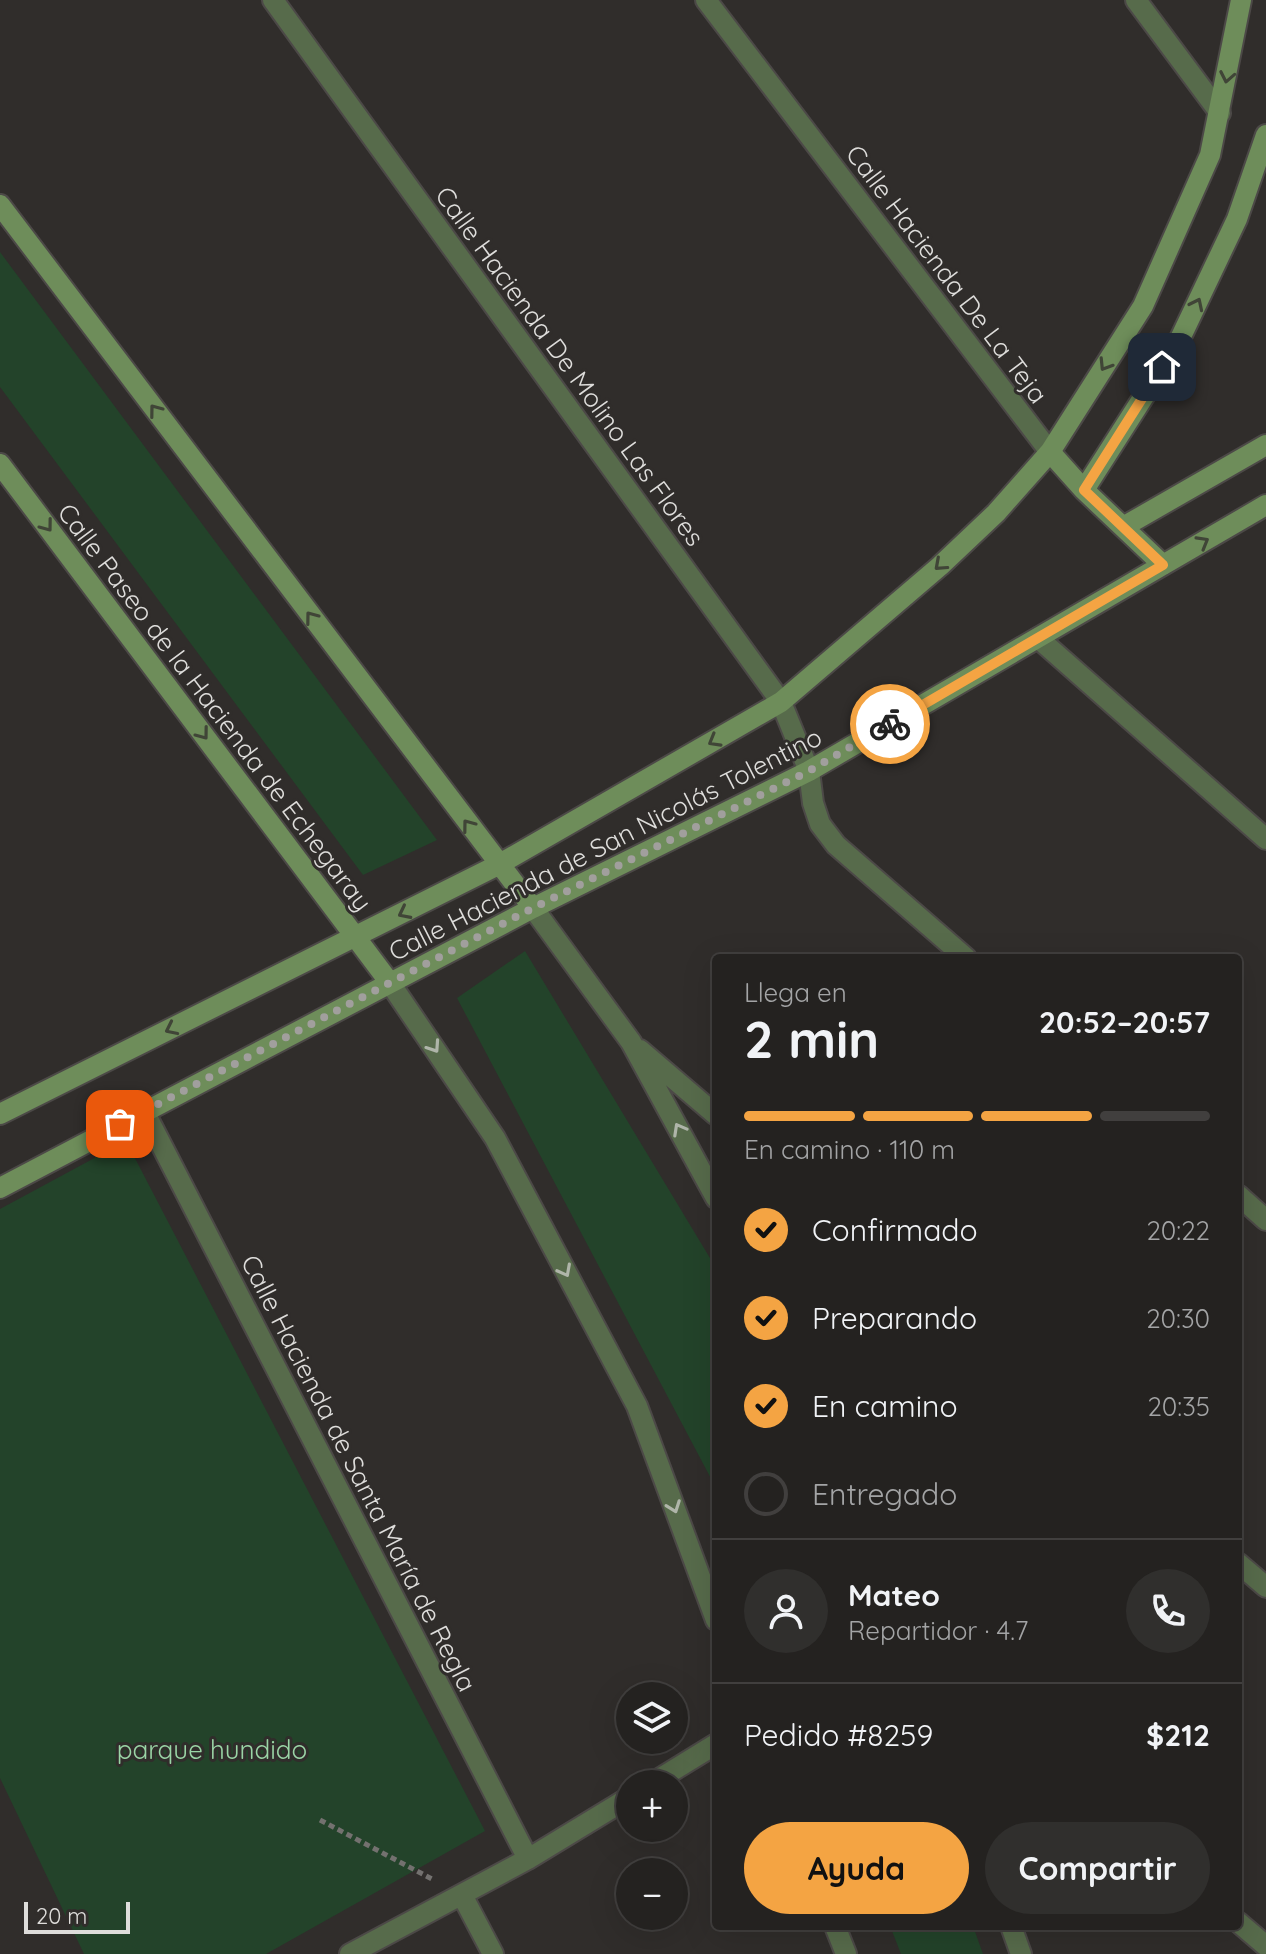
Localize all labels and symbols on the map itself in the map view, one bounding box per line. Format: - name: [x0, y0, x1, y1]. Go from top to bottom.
- one-way arrow: [1219, 69, 1236, 83]
- street label: Calle Hacienda De La Teja: [839, 138, 1055, 410]
- street label: Calle Hacienda De Molino Las Flores: [428, 180, 712, 552]
- one-way arrow: [1187, 297, 1203, 312]
- pin: [1128, 333, 1196, 401]
- one-way arrow: [1099, 357, 1114, 371]
- one-way arrow: [150, 404, 164, 419]
- street label: Calle Paseo de la Hacienda de Echegaray: [51, 496, 379, 918]
- one-way arrow: [37, 517, 51, 532]
- one-way arrow: [1194, 536, 1209, 552]
- one-way arrow: [935, 555, 950, 570]
- one-way arrow: [307, 612, 321, 626]
- courier: [850, 684, 930, 764]
- street label: Calle Hacienda de San Nicolás Tolentino: [383, 720, 827, 968]
- one-way arrow: [194, 725, 208, 740]
- one-way arrow: [708, 731, 722, 747]
- one-way arrow: [464, 819, 478, 834]
- one-way arrow: [397, 903, 412, 918]
- one-way arrow: [165, 1019, 180, 1034]
- one-way arrow: [424, 1039, 439, 1053]
- pin: [86, 1090, 154, 1158]
- one-way arrow: [673, 1123, 688, 1138]
- street label: Calle Hacienda de Santa María de Regla: [234, 1249, 484, 1697]
- one-way arrow: [556, 1263, 571, 1277]
- one-way arrow: [664, 1499, 681, 1513]
- park label: parque hundido: [117, 1733, 307, 1766]
- scale bar: [24, 1898, 130, 1934]

